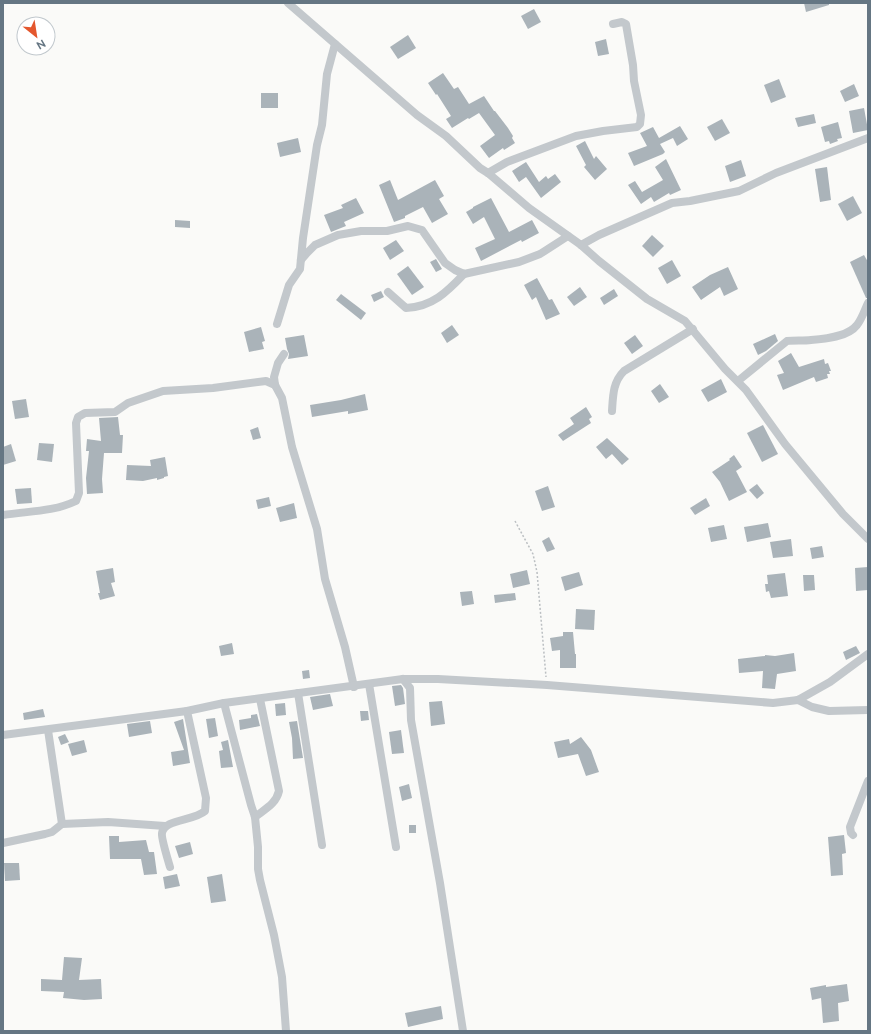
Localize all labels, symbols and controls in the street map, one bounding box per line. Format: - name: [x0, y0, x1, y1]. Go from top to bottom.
- north arrow: [16, 16, 56, 56]
- text: N: [34, 36, 48, 52]

